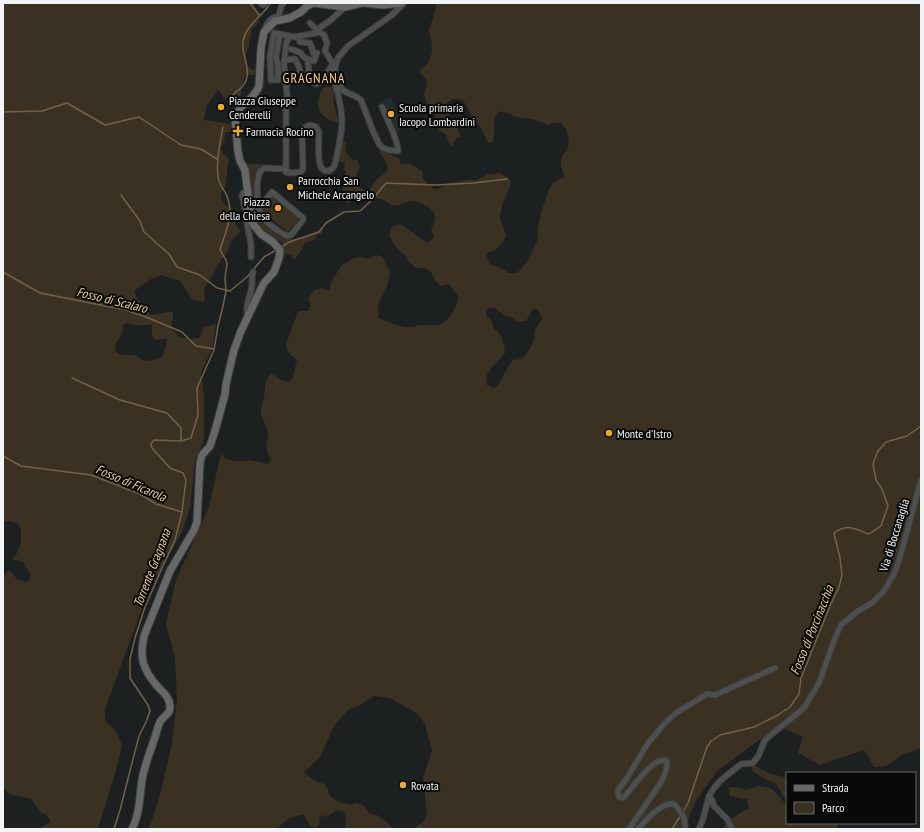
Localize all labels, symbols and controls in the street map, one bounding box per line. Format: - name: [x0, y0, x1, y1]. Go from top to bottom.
- district label: GRAGNANA: [283, 69, 345, 87]
- place label: Piazza Giuseppe Cenderelli: [229, 93, 296, 122]
- place label: Scuola primaria Iacopo Lombardini: [399, 100, 475, 129]
- marker: Piazza Giuseppe Cenderelli: [216, 102, 226, 112]
- marker: Scuola primaria Iacopo Lombardini: [386, 109, 396, 119]
- place label: Farmacia Rocino: [246, 124, 314, 139]
- marker: Farmacia Rocino: [233, 126, 243, 136]
- place label: Parrocchia San Michele Arcangelo: [298, 173, 374, 202]
- marker: Parrocchia San Michele Arcangelo: [285, 182, 295, 192]
- place label: Piazza della Chiesa: [220, 194, 270, 223]
- marker: Piazza della Chiesa: [273, 203, 283, 213]
- water label: Fosso di Scalaro: [75, 283, 150, 317]
- place label: Monte d'Istro: [617, 426, 672, 441]
- marker: Monte d'Istro: [604, 428, 614, 438]
- water label: Fosso di Ficarola: [93, 461, 169, 506]
- street label: Via di Boccanaglia: [876, 497, 912, 574]
- water label: Torrente Gragnana: [129, 526, 175, 610]
- water label: Fosso di Porcinacchia: [786, 582, 838, 677]
- legend: [786, 772, 916, 824]
- place label: Rovata: [411, 778, 439, 793]
- marker: Rovata: [398, 780, 408, 790]
- text: Strada: [822, 780, 849, 795]
- text: Parco: [822, 800, 844, 815]

